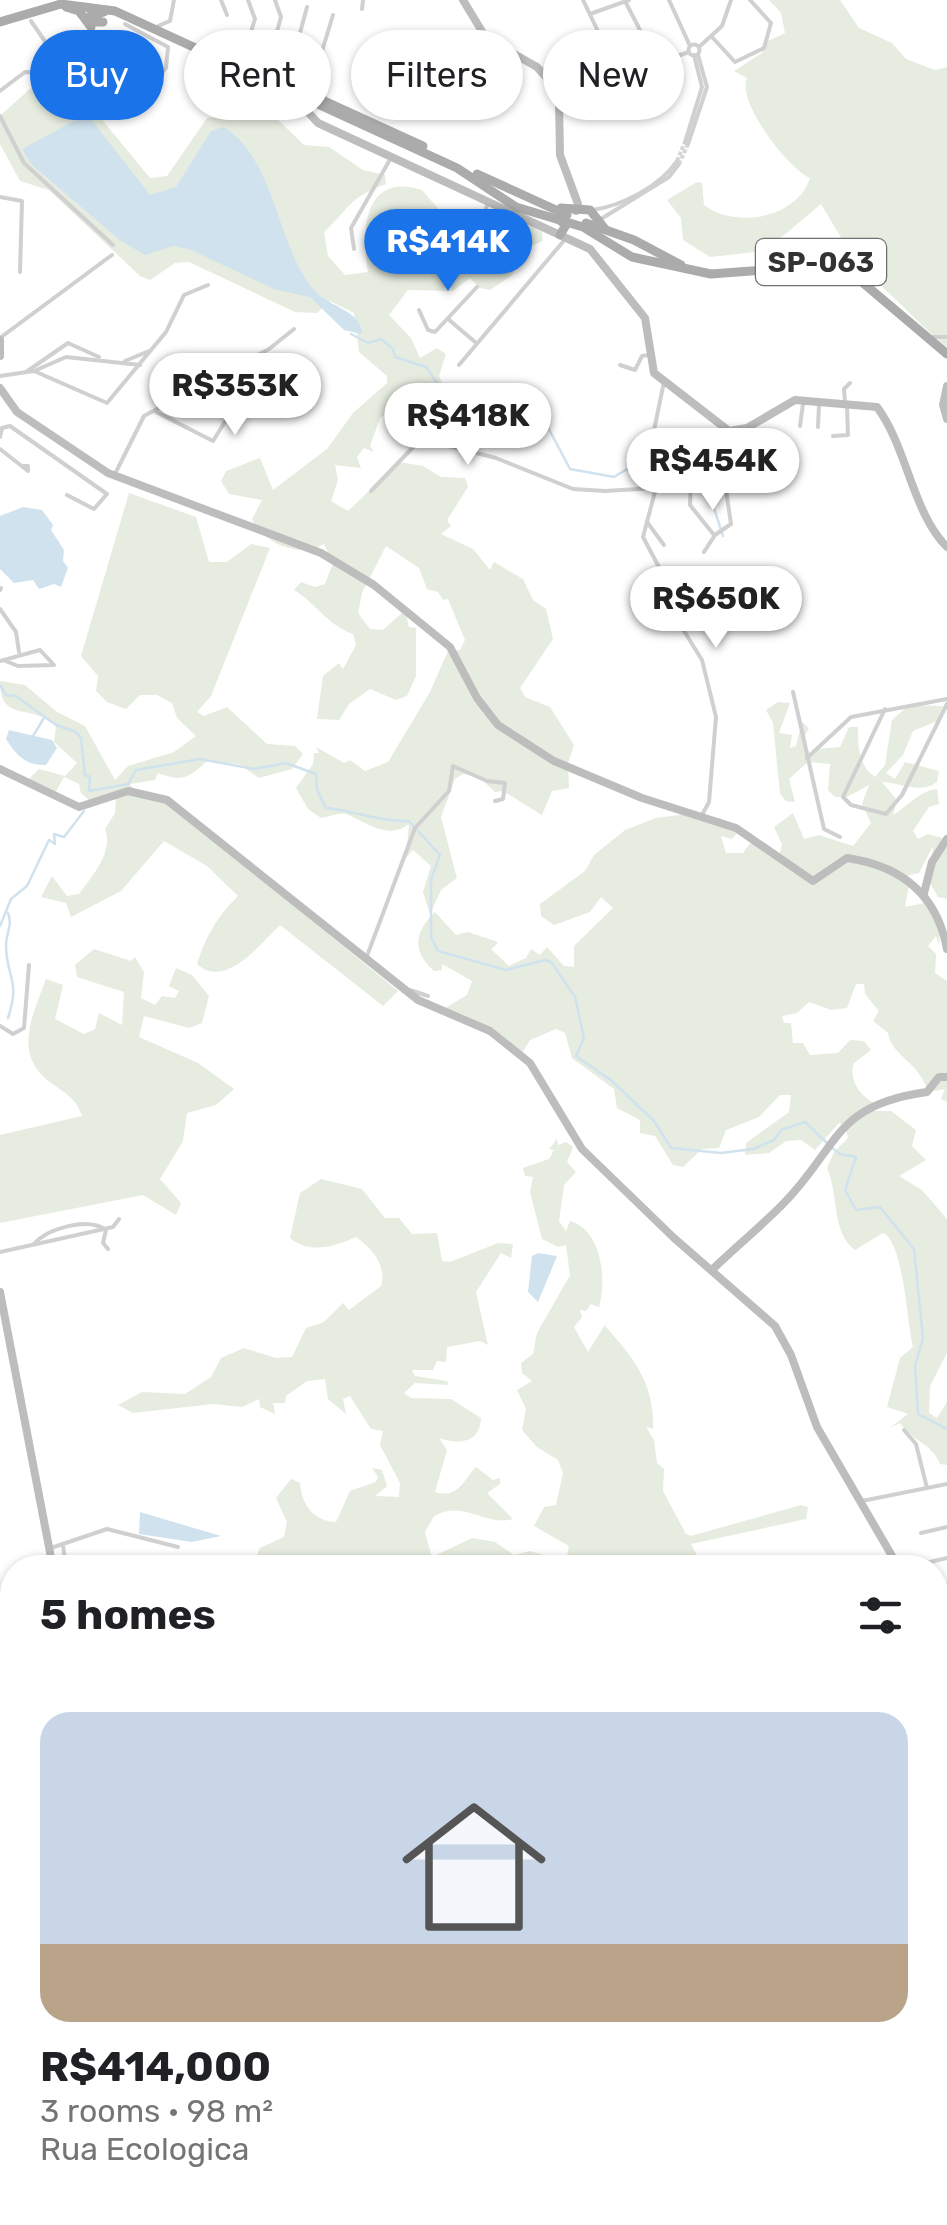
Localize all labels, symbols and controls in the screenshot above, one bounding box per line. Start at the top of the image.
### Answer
chip: Buy [30,30,164,120]
chip: Rent [184,30,331,120]
chip: Filters [351,30,523,120]
chip: New [543,30,684,120]
pin: R$414K [367,209,529,294]
text: R$414K [386,222,510,260]
road number: SP-063 [756,239,886,285]
pin: R$353K [154,353,316,438]
text: R$353K [171,366,299,404]
pin: R$418K [387,383,549,468]
text: R$418K [406,396,530,434]
pin: R$454K [632,428,794,513]
text: R$454K [648,441,778,479]
pin: R$650K [635,566,797,651]
text: R$650K [652,579,780,617]
icon: filters [853,1588,908,1643]
text: 5 homes [40,1590,216,1640]
icon: home [384,1777,564,1957]
text: R$414,000 [40,2042,271,2092]
text: 3 rooms · 98 m² [40,2092,273,2130]
text: Rua Ecologica [40,2130,249,2168]

